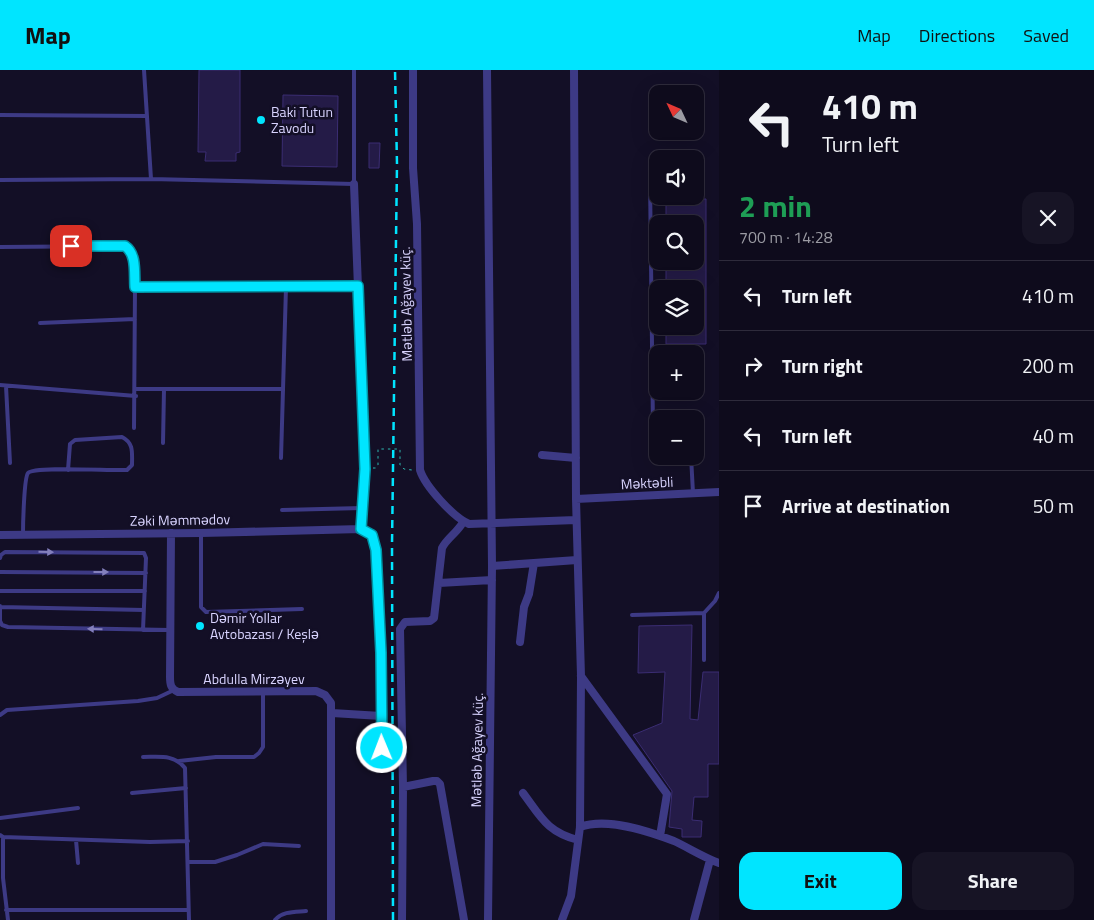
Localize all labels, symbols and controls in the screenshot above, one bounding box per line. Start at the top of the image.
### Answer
text: Map [25,17,71,53]
text: Map [857,22,891,49]
text: Directions [919,22,995,49]
text: Saved [1023,22,1069,49]
text: 410 m [822,79,918,133]
north arrow [649,85,704,140]
map controls [649,85,704,465]
icon: left [739,90,804,155]
place label: Baki Tutun Zavodu [271,101,333,138]
marker: Baki Tutun Zavodu [255,114,267,126]
text: Turn left [822,127,899,161]
button: sound [649,150,704,205]
text: 2 min [739,183,812,229]
button: close [1022,192,1074,244]
button: search [649,215,704,270]
pin [50,225,92,267]
text: 700 m · 14:28 [739,225,833,249]
icon: arrive [57,232,85,260]
street label: Mətləb Ağayev küç. [394,246,417,362]
button: layers [649,280,704,335]
text: Turn left [782,281,852,310]
text: 410 m [1022,281,1074,310]
icon: left [739,282,767,310]
button: + [649,345,704,400]
text: Turn right [782,351,863,380]
text: 200 m [1022,351,1074,380]
icon: right [739,352,767,380]
button: − [649,410,704,465]
text: Turn left [782,421,852,450]
text: 40 m [1033,421,1074,450]
icon: left [739,422,767,450]
street label: Məktəbli [620,471,674,494]
text: Arrive at destination [782,491,950,520]
text: 50 m [1033,491,1074,520]
icon: arrive [739,492,767,520]
street label: Zəki Məmmədov [130,508,231,531]
one-way arrow [38,549,54,557]
one-way arrow [93,568,109,576]
place label: Dəmir Yollar Avtobazası / Keşlə [210,607,319,644]
marker: Dəmir Yollar Avtobazası / Keşlə [194,620,206,632]
one-way arrow [86,625,102,633]
street label: Abdulla Mirzəyev [203,668,305,689]
street label: Mətləb Ağayev küç. [465,692,488,808]
position arrow [355,721,407,773]
button: Exit [739,852,902,910]
button: Share [912,852,1074,910]

